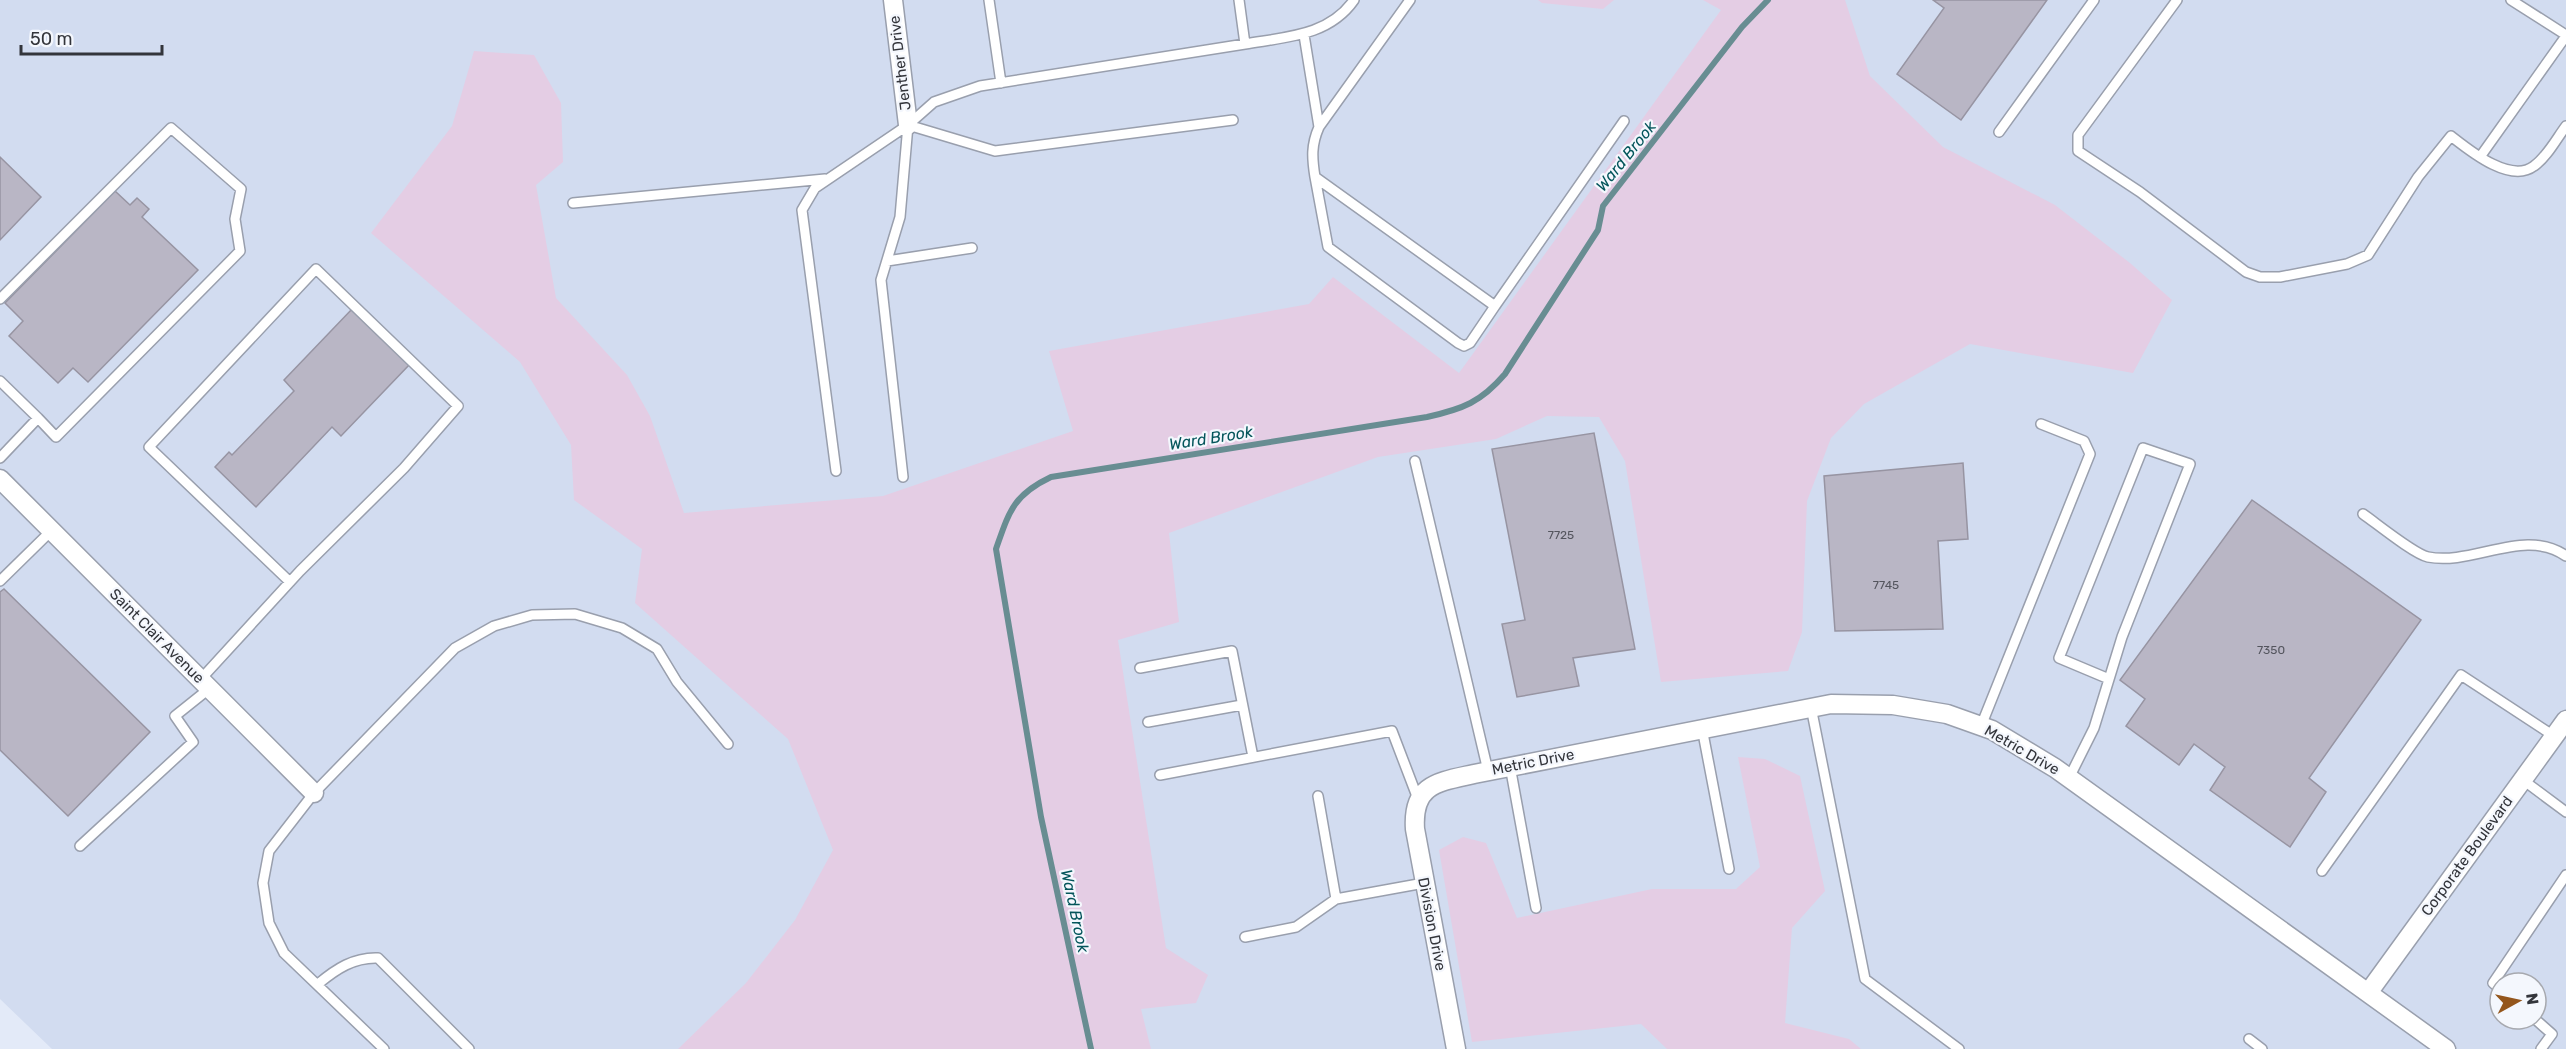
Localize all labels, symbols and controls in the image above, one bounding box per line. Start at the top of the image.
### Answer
street label: Jenther Drive [885,15,915,111]
scale bar [21,18,162,56]
text: 50 m [30,28,73,50]
water label: Ward Brook [1592,116,1661,195]
water label: Ward Brook [1168,422,1255,454]
house number: 7725 [1548,528,1574,542]
house number: 7745 [1873,578,1899,592]
street label: Saint Clair Avenue [106,585,208,687]
house number: 7350 [2257,643,2285,657]
street label: Metric Drive [1981,721,2063,779]
street label: Metric Drive [1490,745,1576,779]
street label: Corporate Boulevard [2417,793,2517,919]
water label: Ward Brook [1057,868,1093,955]
street label: Division Drive [1414,876,1450,972]
north arrow [2488,971,2548,1031]
text: N [2522,992,2543,1006]

